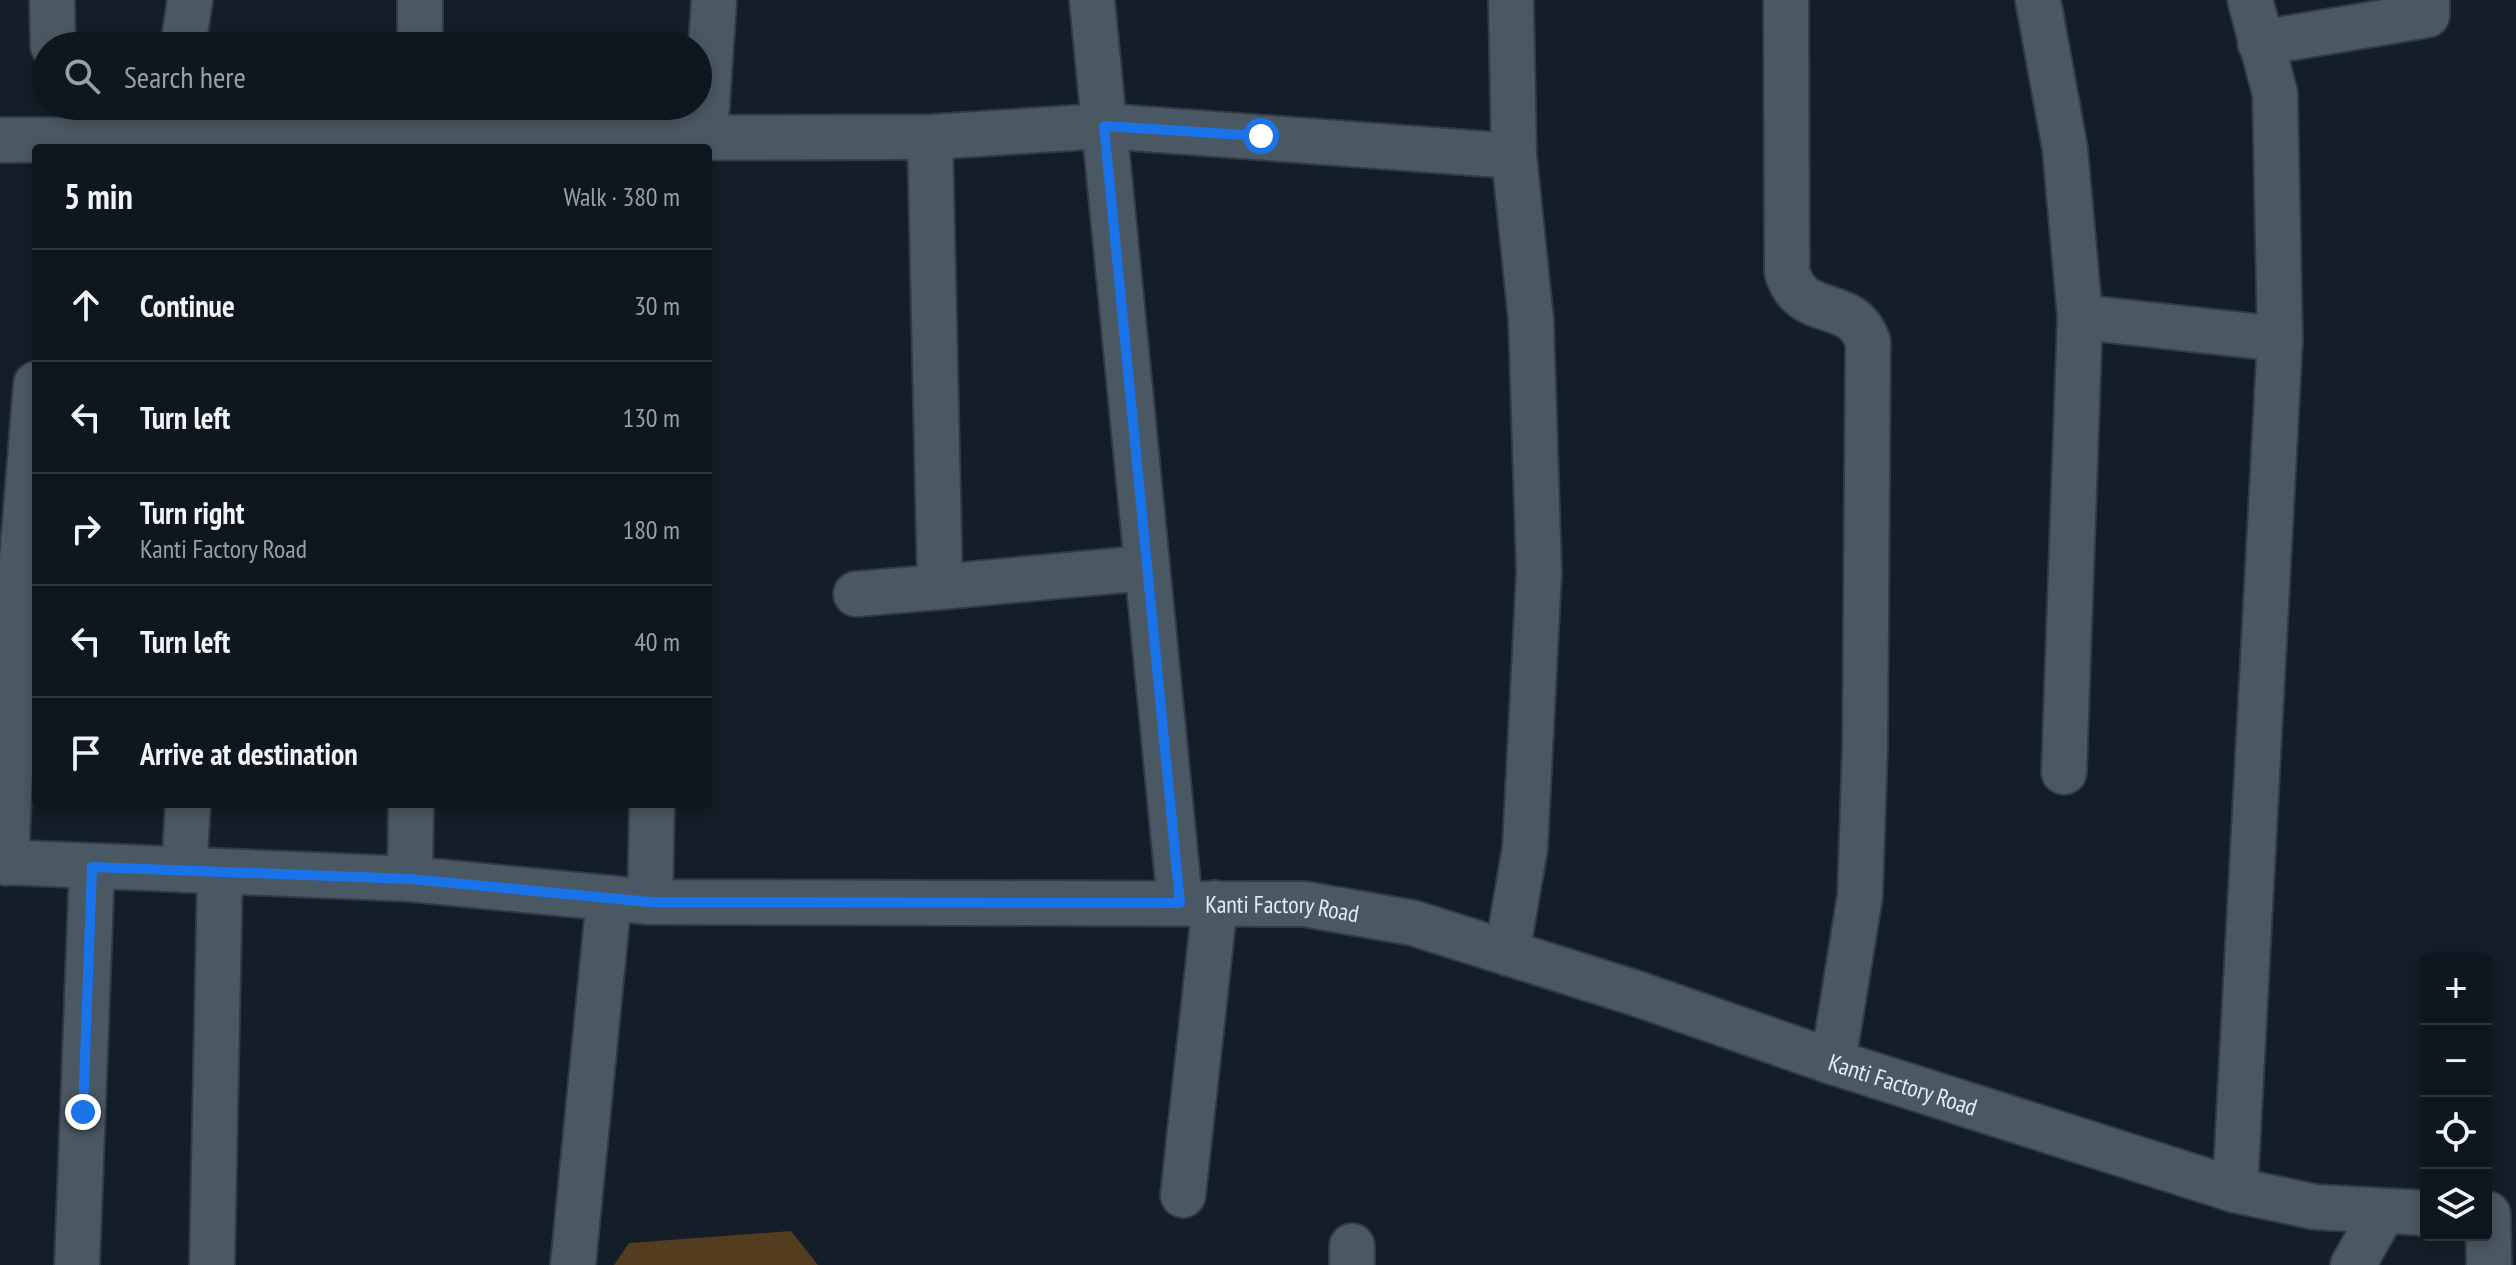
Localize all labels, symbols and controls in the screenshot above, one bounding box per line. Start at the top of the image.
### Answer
search box [32,32,712,120]
icon: search [60,54,104,98]
text: Search here [124,57,246,96]
route start [1243,118,1279,154]
text: 5 min [64,174,133,218]
text: Walk · 380 m [563,180,680,213]
icon: ahead [64,283,108,327]
text: Continue [140,286,235,325]
text: 30 m [634,289,680,322]
icon: left [64,395,108,439]
text: Turn left [140,398,230,437]
text: 130 m [622,401,680,434]
text: Turn right [140,493,244,532]
icon: right [64,507,108,551]
text: 180 m [622,513,680,546]
text: Kanti Factory Road [140,532,307,565]
icon: left [64,619,108,663]
text: Turn left [140,622,230,661]
text: 40 m [634,625,680,658]
icon: arrive [64,731,108,775]
text: Arrive at destination [140,734,358,773]
street label: Kanti Factory Road [1205,888,1362,929]
map controls [2420,953,2492,1241]
button: + [2420,953,2492,1025]
button: − [2420,1025,2492,1097]
street label: Kanti Factory Road [1825,1046,1981,1122]
route end [65,1094,101,1130]
button: locate [2420,1097,2492,1169]
button: layers [2420,1169,2492,1241]

